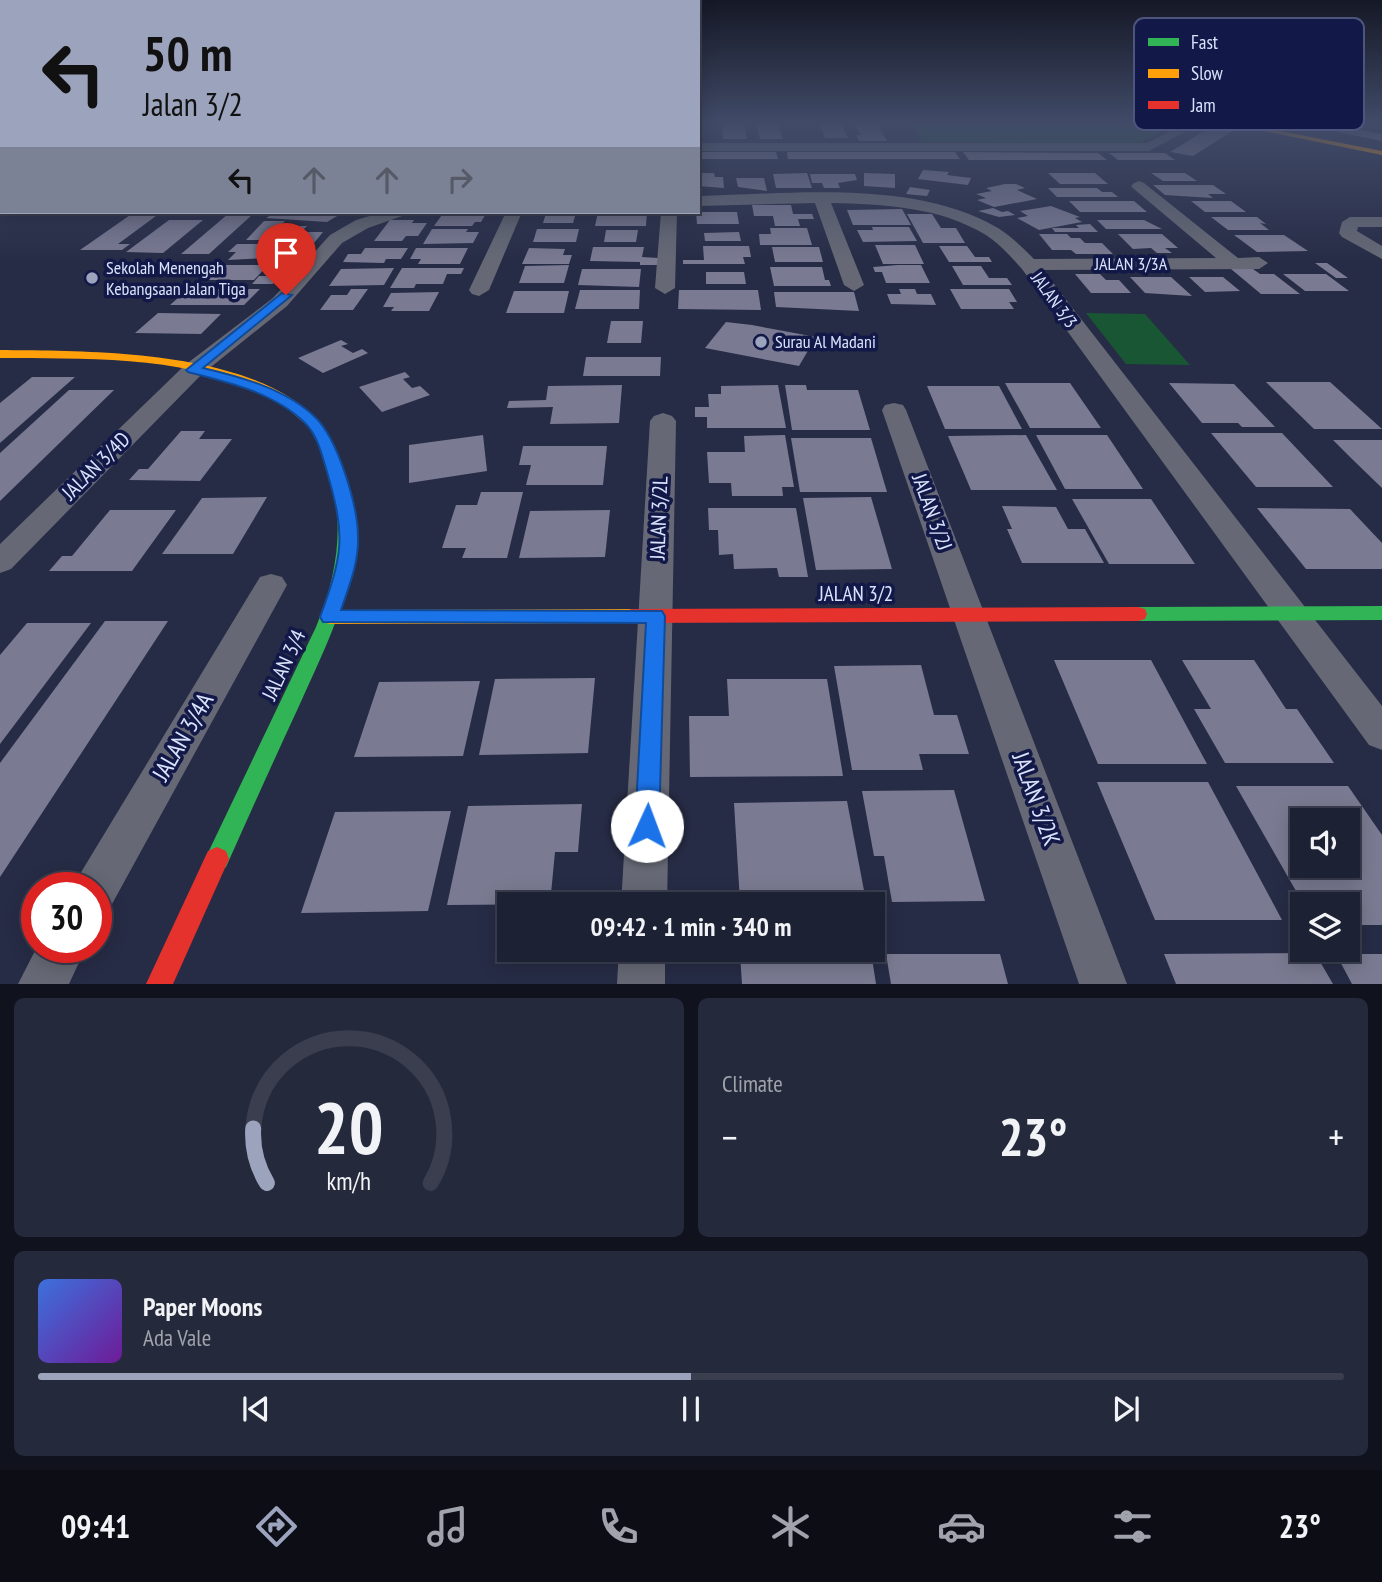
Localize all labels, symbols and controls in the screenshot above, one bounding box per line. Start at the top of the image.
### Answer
legend [1134,18,1364,130]
text: 50 m [143,21,232,85]
icon: left [28,28,119,119]
text: Fast [1191,30,1219,54]
text: Slow [1191,61,1224,85]
text: Jalan 3/2 [143,83,243,125]
text: Jam [1190,93,1216,117]
icon: left [222,161,260,199]
icon: ahead [295,161,333,199]
icon: ahead [368,161,406,199]
icon: right [441,161,479,199]
pin [256,223,316,295]
icon: arrive [267,234,305,272]
street label: JALAN 3/3A [1094,252,1168,275]
place label: Sekolah Menengah Kebangsaan Jalan Tiga [106,256,246,300]
street label: JALAN 3/3 [1026,266,1083,332]
marker: Sekolah Menengah Kebangsaan Jalan Tiga [84,270,100,286]
place label: Surau Al Madani [775,330,876,353]
marker: Surau Al Madani [753,334,769,350]
street label: JALAN 3/4D [55,426,135,506]
street label: JALAN 3/2J [906,469,959,554]
street label: JALAN 3/2L [644,476,673,561]
street label: JALAN 3/2 [818,580,893,607]
street label: JALAN 3/4 [255,625,312,705]
street label: JALAN 3/4A [144,687,220,787]
street label: JALAN 3/2K [1005,747,1068,850]
position arrow [610,789,684,863]
map controls [1290,808,1360,962]
button: sound [1290,808,1360,878]
speed limit sign: 30 [21,872,112,963]
button: layers [1290,892,1360,962]
text: 09:42 · 1 min · 340 m [591,910,791,943]
text: Climate [722,1069,783,1098]
text: 20 [314,1080,384,1174]
text: 23° [999,1103,1067,1170]
text: − [722,1112,738,1161]
text: + [1328,1112,1344,1161]
text: km/h [327,1165,371,1197]
text: Paper Moons [143,1290,262,1323]
text: Ada Vale [143,1323,211,1352]
icon: previous [237,1390,275,1428]
icon: pause [672,1390,710,1428]
icon: next [1107,1390,1145,1428]
icon: directions [252,1502,301,1551]
icon: music [423,1502,472,1551]
icon: phone [594,1502,643,1551]
icon: climate [766,1502,815,1551]
icon: car [937,1502,986,1551]
icon: filters [1108,1502,1157,1551]
text: 09:41 [61,1505,130,1547]
text: 23° [1279,1505,1321,1547]

